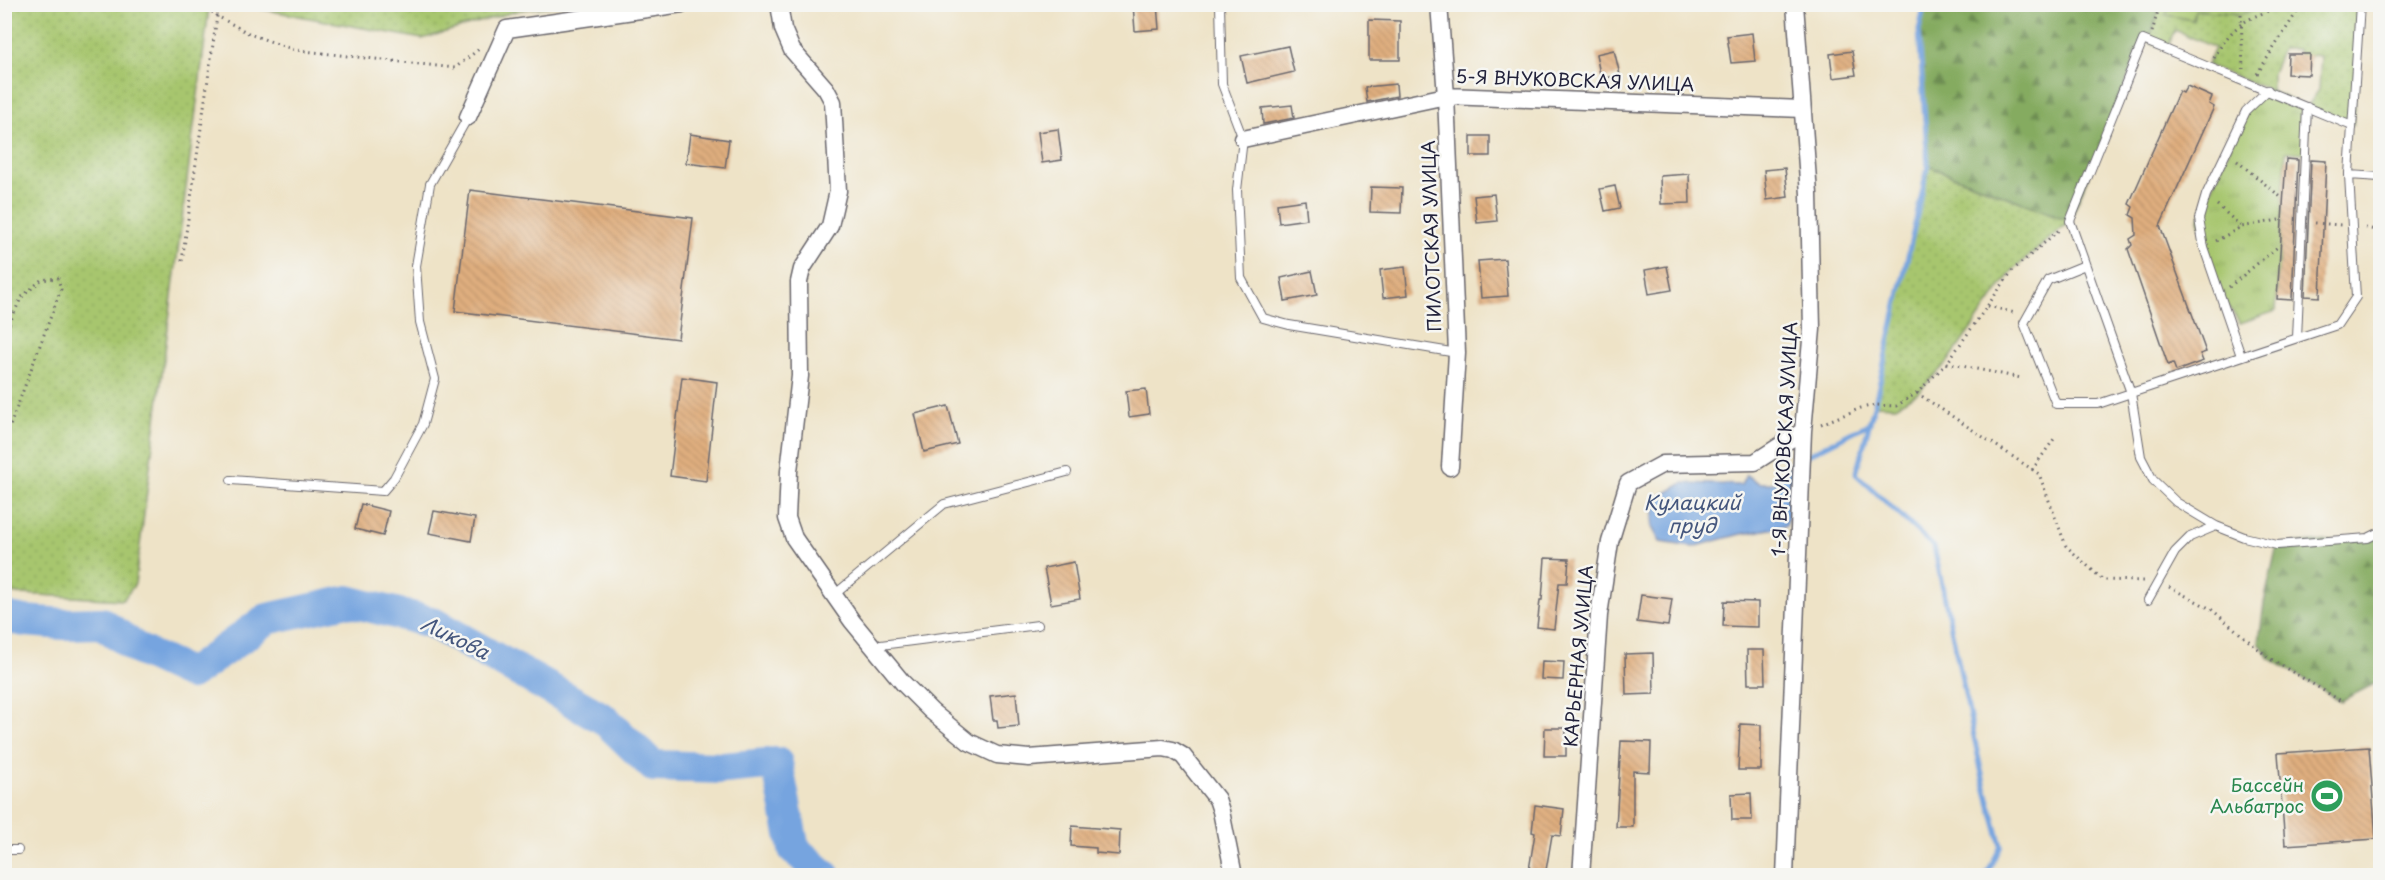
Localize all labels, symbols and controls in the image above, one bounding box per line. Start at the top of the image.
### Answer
street label: 5-Я ВНУКОВСКАЯ УЛИЦА [1455,62,1695,97]
street label: ПИЛОТСКАЯ УЛИЦА [1414,140,1447,332]
street label: 1-Я ВНУКОВСКАЯ УЛИЦА [1764,321,1803,557]
water label: Кулацкий пруд [1644,487,1744,540]
street label: КАРЬЕРНАЯ УЛИЦА [1556,564,1599,748]
water label: Ликова [416,608,495,667]
place label: Бассейн Альбатрос [2210,771,2304,819]
sports icon: Бассейн Альбатрос [2309,778,2345,814]

